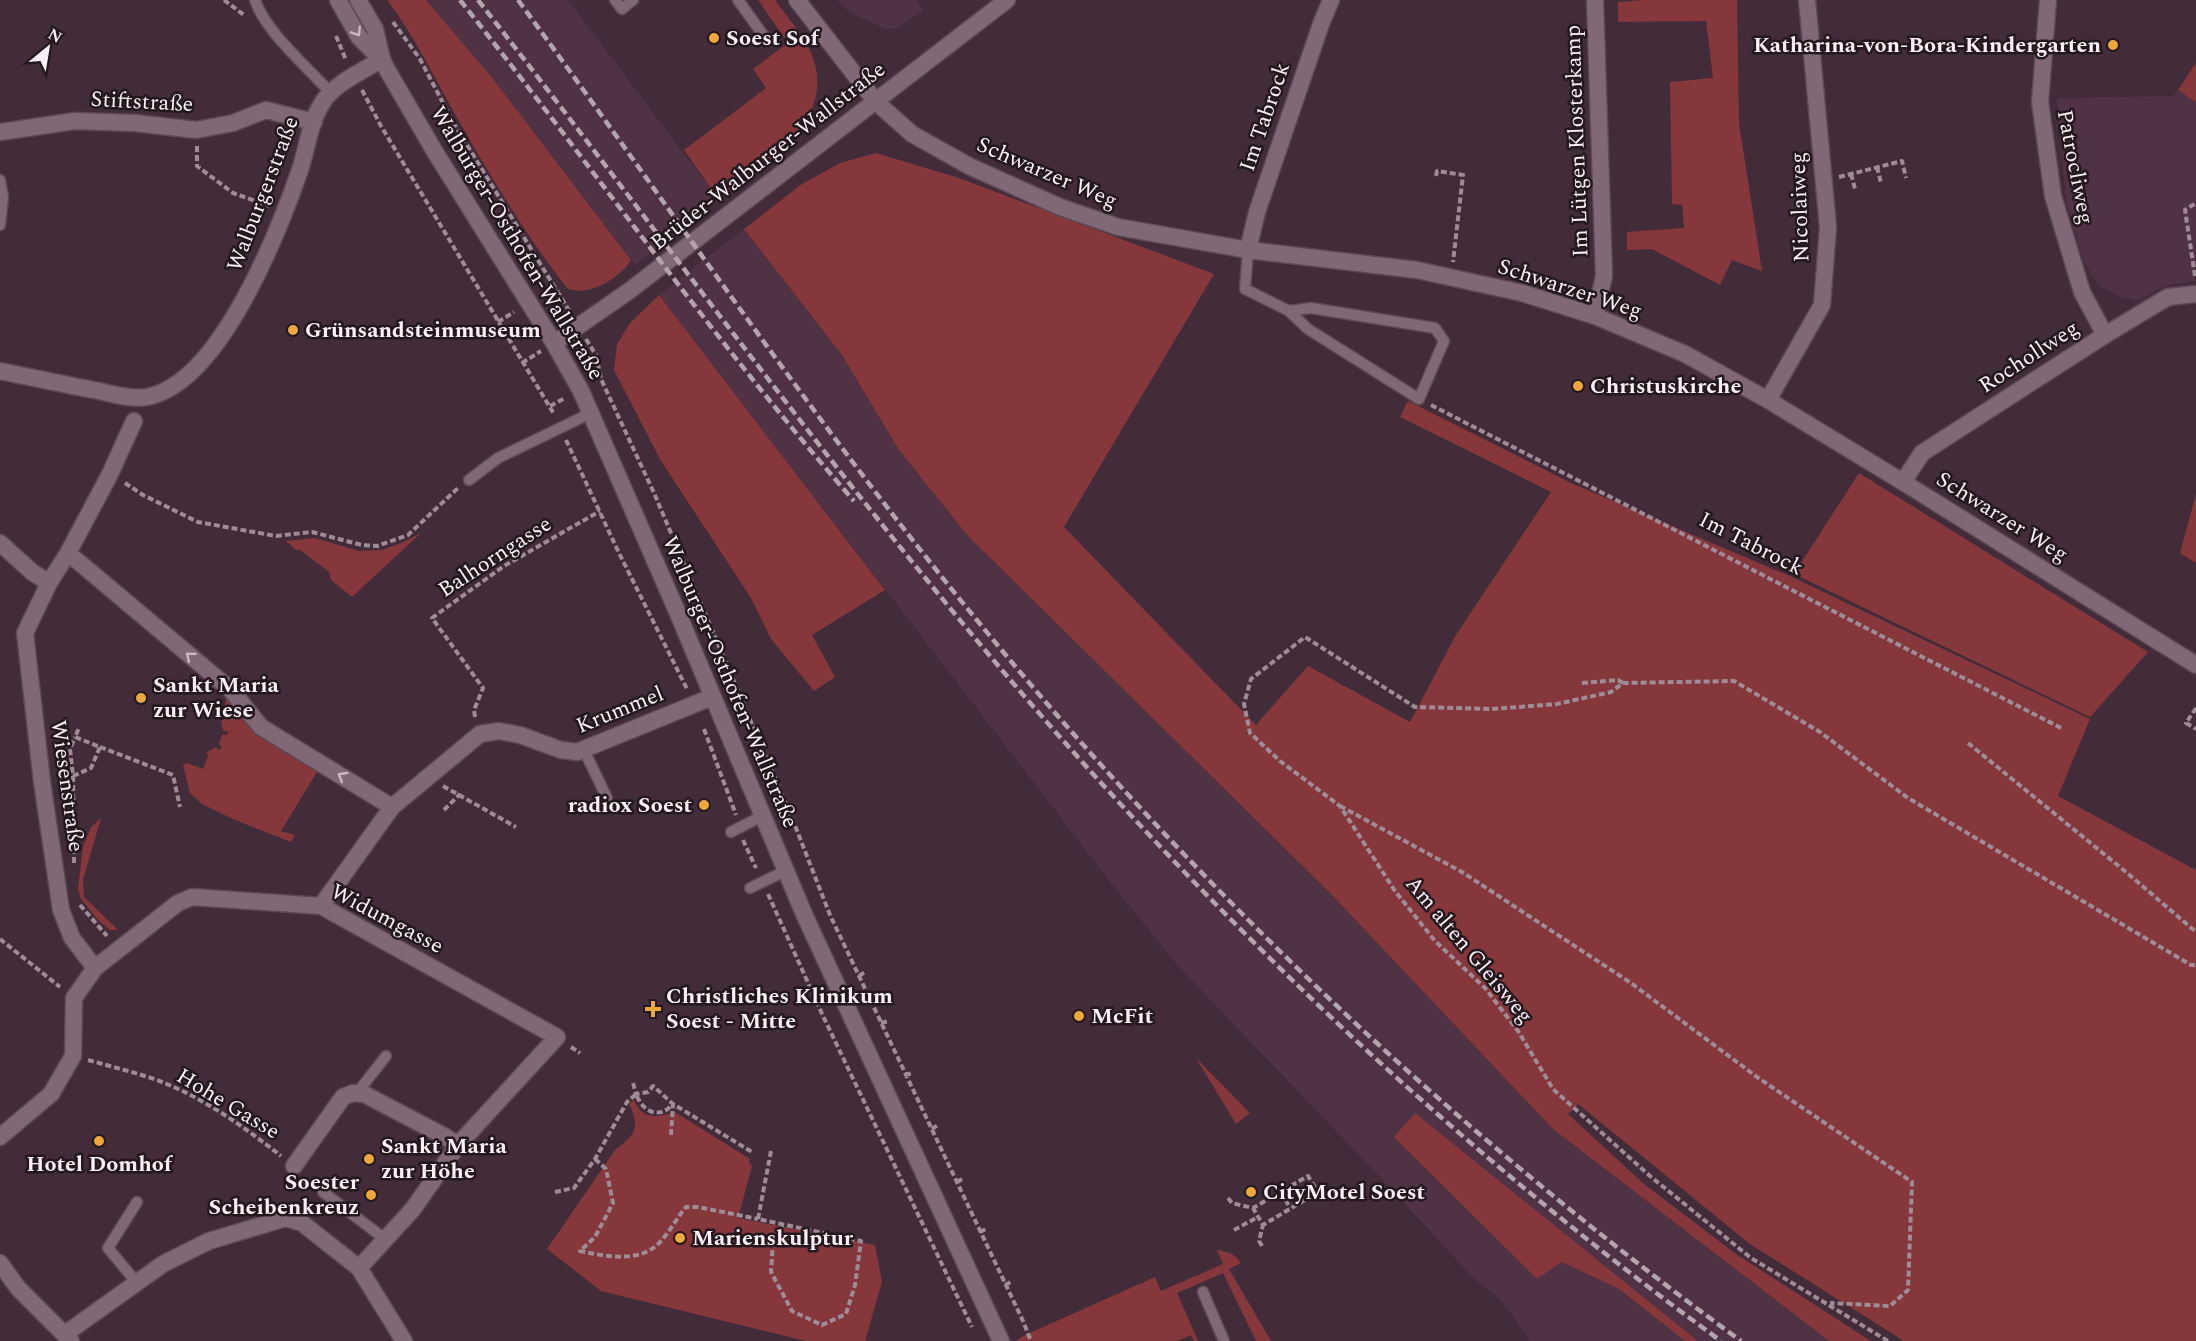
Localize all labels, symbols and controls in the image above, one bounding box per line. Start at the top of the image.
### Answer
north arrow [18,18,78,78]
text: N [43,22,67,50]
place label: Soest Sof [726,22,820,55]
street label: Im Lütgen Klosterkamp [1556,24,1598,258]
one-way arrow [350,25,361,36]
place label: Katharina-von-Bora-Kindergarten [1753,29,2101,62]
marker: Soest Sof [707,31,721,45]
marker: Katharina-von-Bora-Kindergarten [2106,38,2120,52]
street label: Brüder-Walburger-Wallstraße [643,53,893,259]
street label: Im Tabrock [1231,58,1299,176]
street label: Stiftstraße [90,83,194,121]
street label: Walburger-Osthofen-Wallstraße [422,100,612,386]
street label: Patrocliweg [2048,107,2102,227]
street label: Walburgerstraße [218,112,308,276]
street label: Schwarzer Weg [971,128,1123,218]
street label: Nicolaiweg [1782,151,1818,263]
street label: Schwarzer Weg [1493,250,1647,328]
street label: Rochollweg [1972,312,2086,402]
place label: Grünsandsteinmuseum [305,314,541,347]
marker: Grünsandsteinmuseum [286,323,300,337]
place label: Christuskirche [1590,370,1741,403]
marker: Christuskirche [1571,379,1585,393]
street label: Schwarzer Weg [1929,463,2075,571]
street label: Im Tabrock [1693,504,1809,584]
street label: Balhorngasse [432,508,558,606]
street label: Walburger-Osthofen-Wallstraße [653,531,807,833]
one-way arrow [186,652,197,663]
place label: Sankt Maria zur Wiese [153,669,280,727]
street label: Krummel [571,677,669,743]
marker: Sankt Maria zur Wiese [134,691,148,705]
street label: Wiesenstraße [41,718,93,854]
one-way arrow [338,772,348,784]
place label: radiox Soest [568,789,692,822]
marker: radiox Soest [697,798,711,812]
street label: Am alten Gleisweg [1397,869,1541,1031]
street label: Widumgasse [325,875,449,963]
place label: Christliches Klinikum Soest - Mitte [666,980,893,1038]
marker: Christliches Klinikum Soest - Mitte [644,1000,662,1018]
place label: McFit [1091,1000,1153,1033]
marker: McFit [1072,1009,1086,1023]
street label: Hohe Gasse [170,1060,286,1148]
place label: Sankt Maria zur Höhe [381,1130,508,1188]
marker: Hotel Domhof [92,1134,106,1148]
place label: Hotel Domhof [26,1148,174,1181]
marker: Sankt Maria zur Höhe [362,1152,376,1166]
place label: Soester Scheibenkreuz [209,1166,360,1224]
place label: CityMotel Soest [1263,1176,1425,1209]
marker: CityMotel Soest [1244,1185,1258,1199]
marker: Soester Scheibenkreuz [364,1188,378,1202]
place label: Marienskulptur [692,1222,854,1255]
marker: Marienskulptur [673,1231,687,1245]

